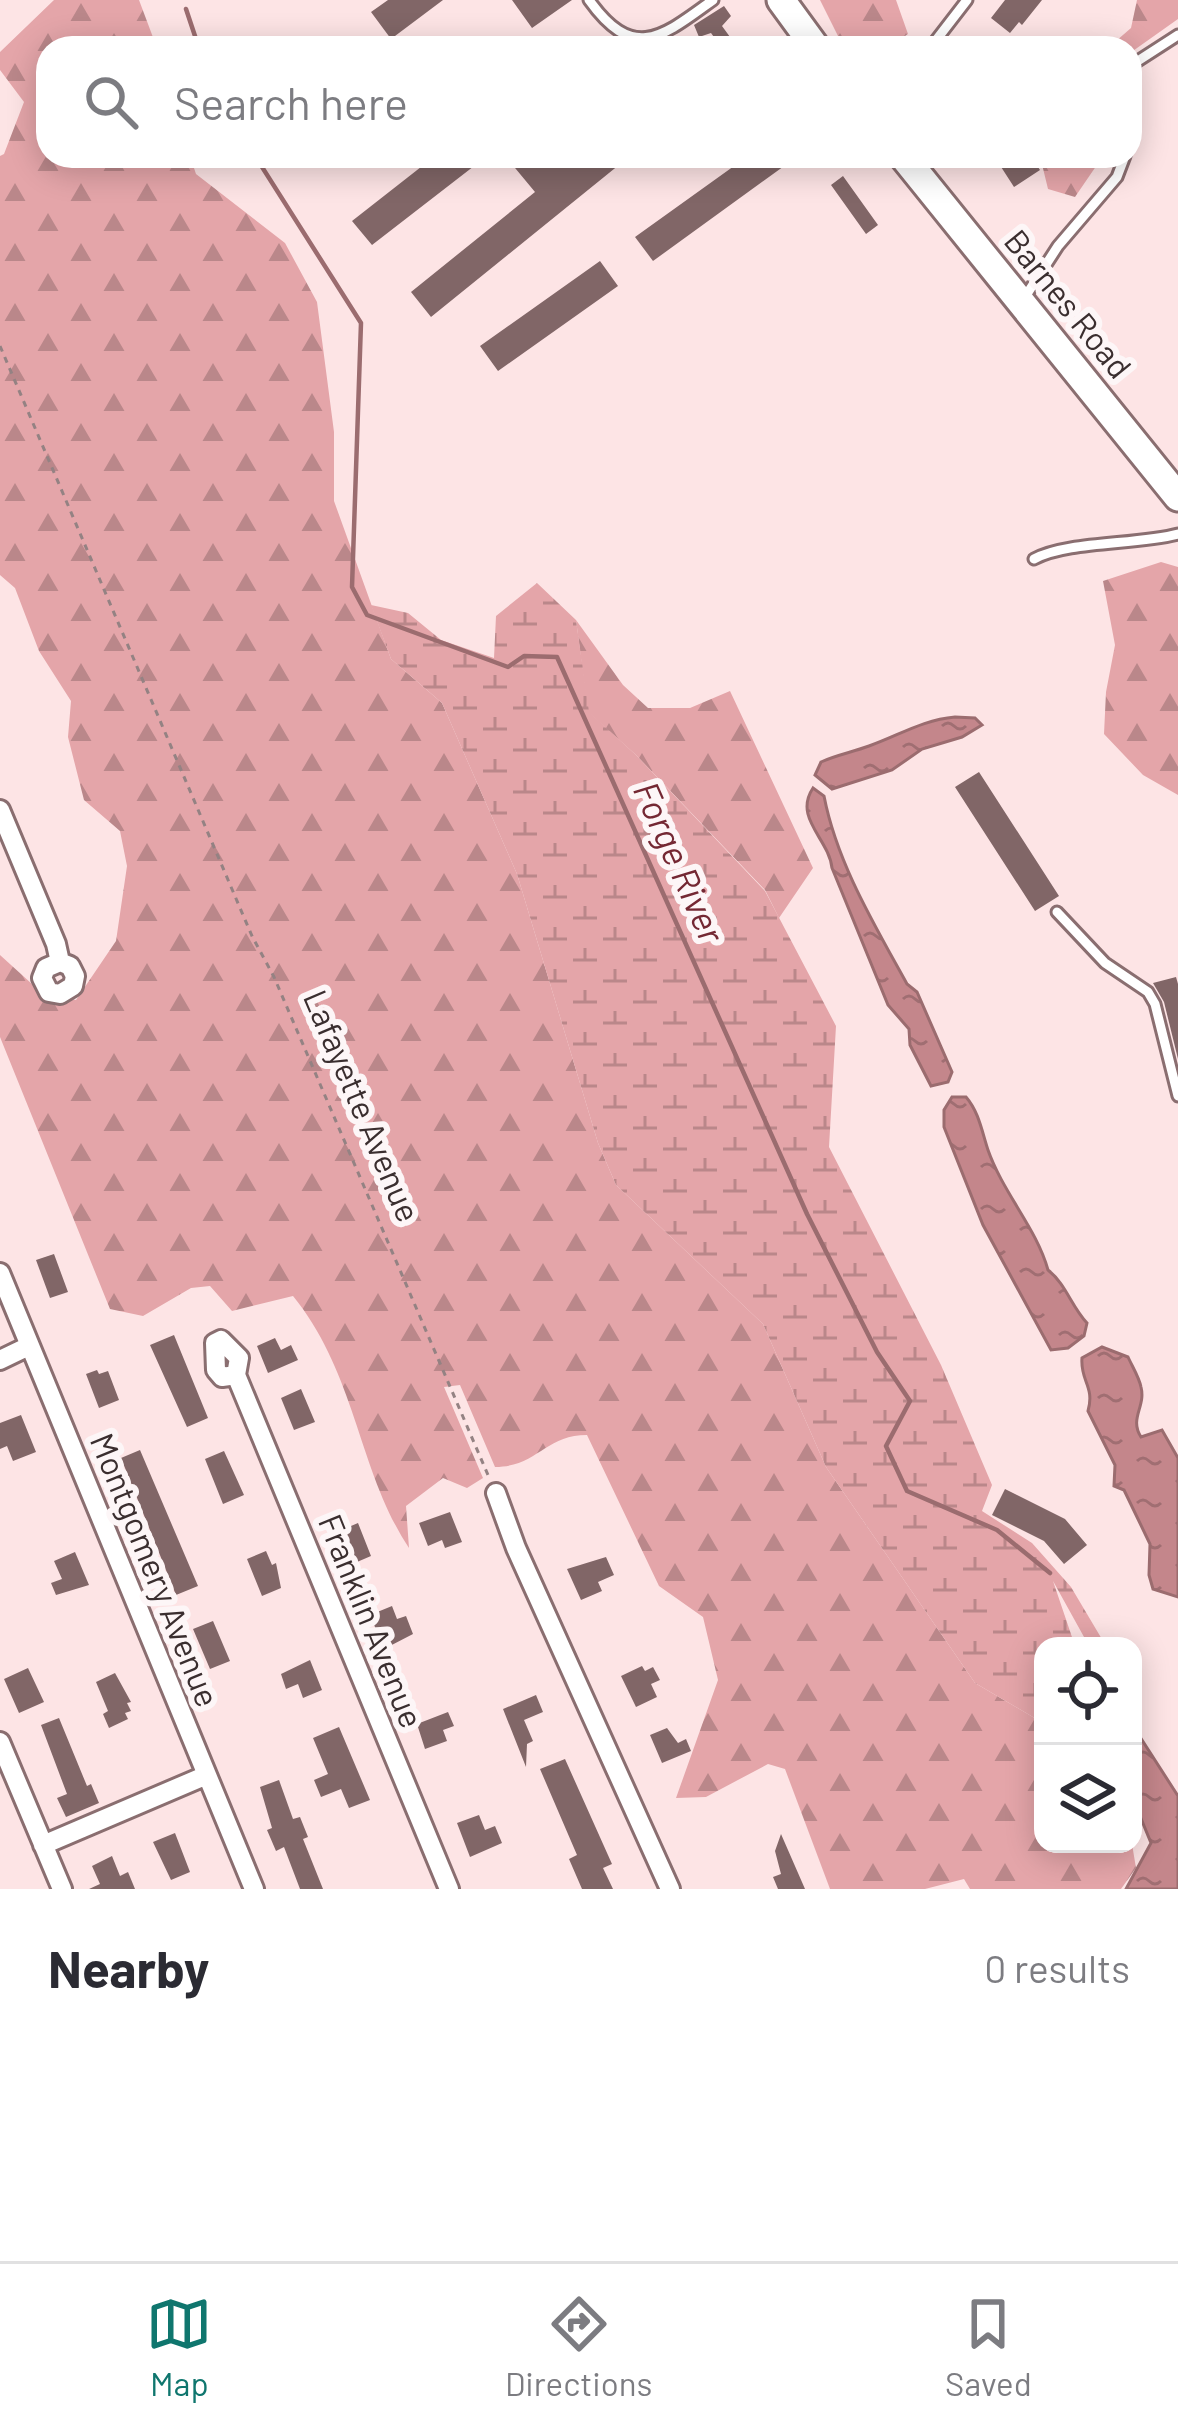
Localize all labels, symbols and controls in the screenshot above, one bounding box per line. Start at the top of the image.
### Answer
search box [36,36,1142,168]
icon: search [78,69,144,135]
text: Search here [174,75,408,129]
street label: Barnes Road [997,221,1141,386]
water label: Forge River [626,774,735,950]
street label: Lafayette Avenue [296,984,430,1228]
street label: Montgomery Avenue [83,1427,229,1712]
street label: Franklin Avenue [311,1508,433,1733]
map controls [1034,1637,1142,1853]
button: locate [1034,1637,1142,1745]
button: layers [1034,1745,1142,1853]
text: Nearby [48,1937,209,1998]
text: 0 results [984,1944,1130,1991]
tab: Map [146,2291,212,2403]
tab: Directions [505,2291,652,2403]
tab: Saved [945,2291,1032,2403]

